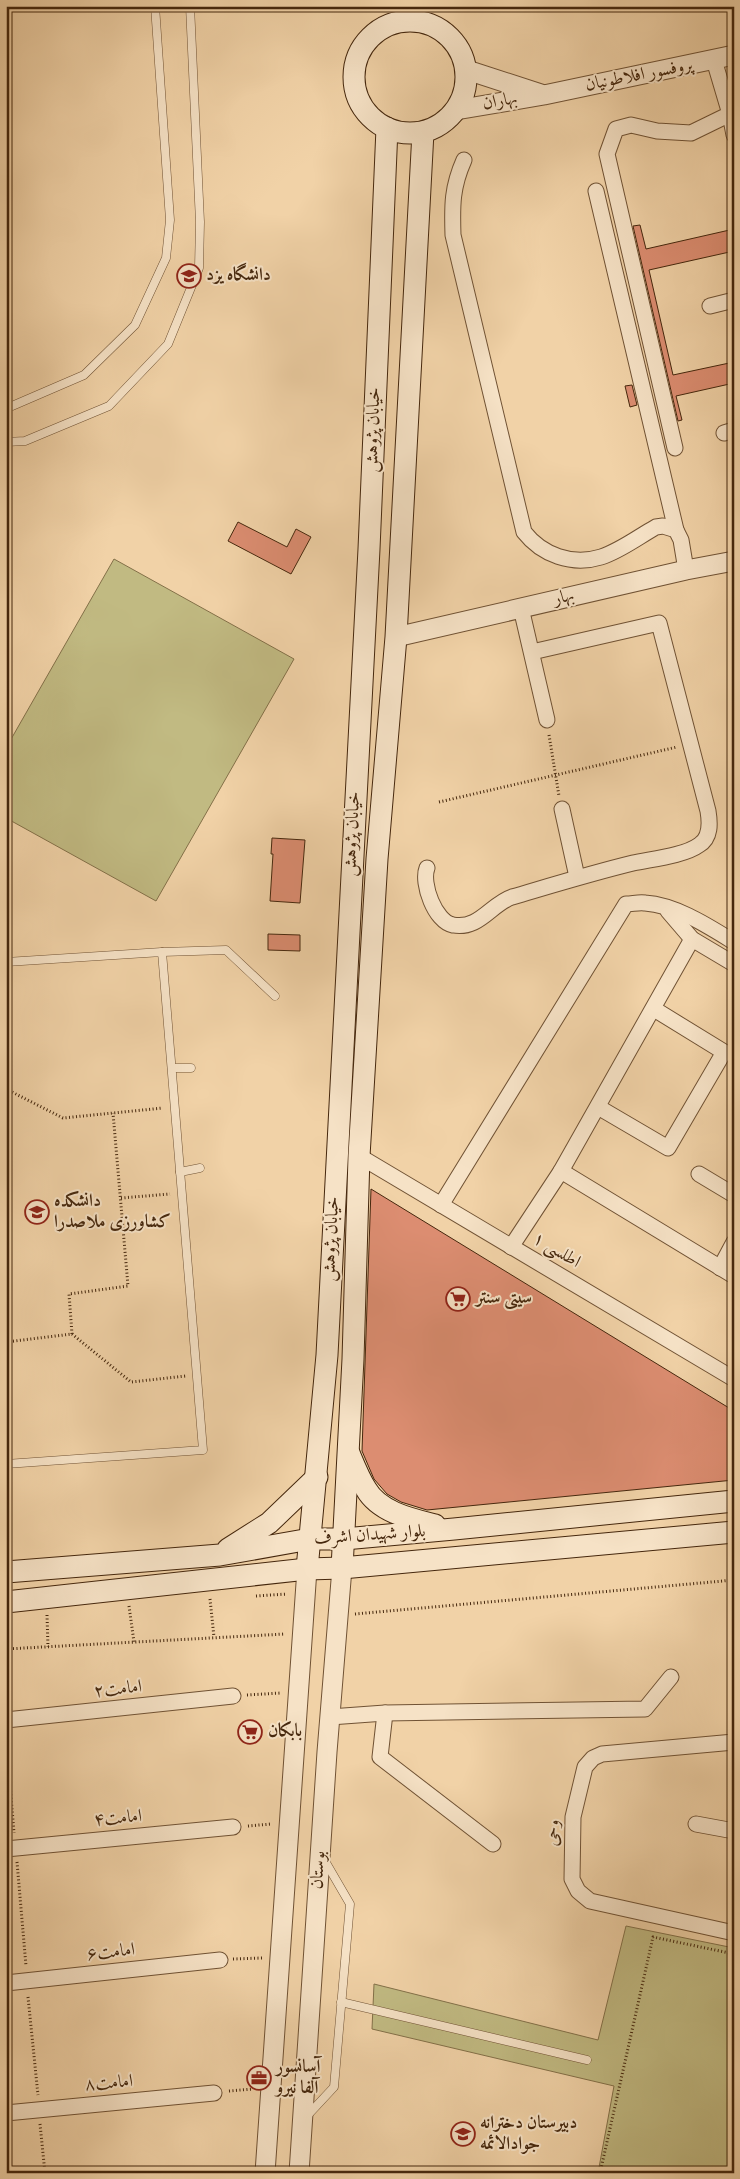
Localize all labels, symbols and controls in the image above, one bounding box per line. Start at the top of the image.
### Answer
street label: پروفسور افلاطونیان [583,52,697,99]
street label: بهاران [480,86,520,118]
place label: دانشگاه یزد [206,262,271,289]
school or university icon: دانشگاه یزد [176,263,202,289]
street label: خیابان پژوهش [360,387,388,473]
street label: بهار [549,583,577,613]
street label: خیابان پژوهش [338,791,368,877]
place label: دانشکده کشاورزی ملاصدرا [54,1189,171,1236]
street label: خیابان پژوهش [317,1196,347,1282]
school or university icon: دانشکده کشاورزی ملاصدرا [24,1199,50,1225]
street label: اطلسی ۱ [527,1226,585,1276]
supermarket icon: سیتی سنتر [445,1286,471,1312]
place label: سیتی سنتر [474,1286,532,1312]
street label: بلوار شهیدان اشرف [313,1519,427,1553]
street label: امامت۲ [93,1675,144,1705]
supermarket icon: بابکان [237,1719,263,1745]
place label: بابکان [268,1719,302,1745]
street label: امامت۴ [93,1804,143,1834]
street label: وحی [540,1819,568,1847]
street label: بوستان [305,1850,333,1890]
street label: امامت۶ [86,1938,137,1968]
place label: آسانسور آلفا نيرو [274,2055,323,2102]
office icon: آسانسور آلفا نيرو [246,2065,272,2091]
street label: امامت۸ [84,2069,134,2099]
place label: دبیرستان دخترانه جوادالائمه [480,2111,577,2158]
school or university icon: دبیرستان دخترانه جوادالائمه [450,2121,476,2147]

